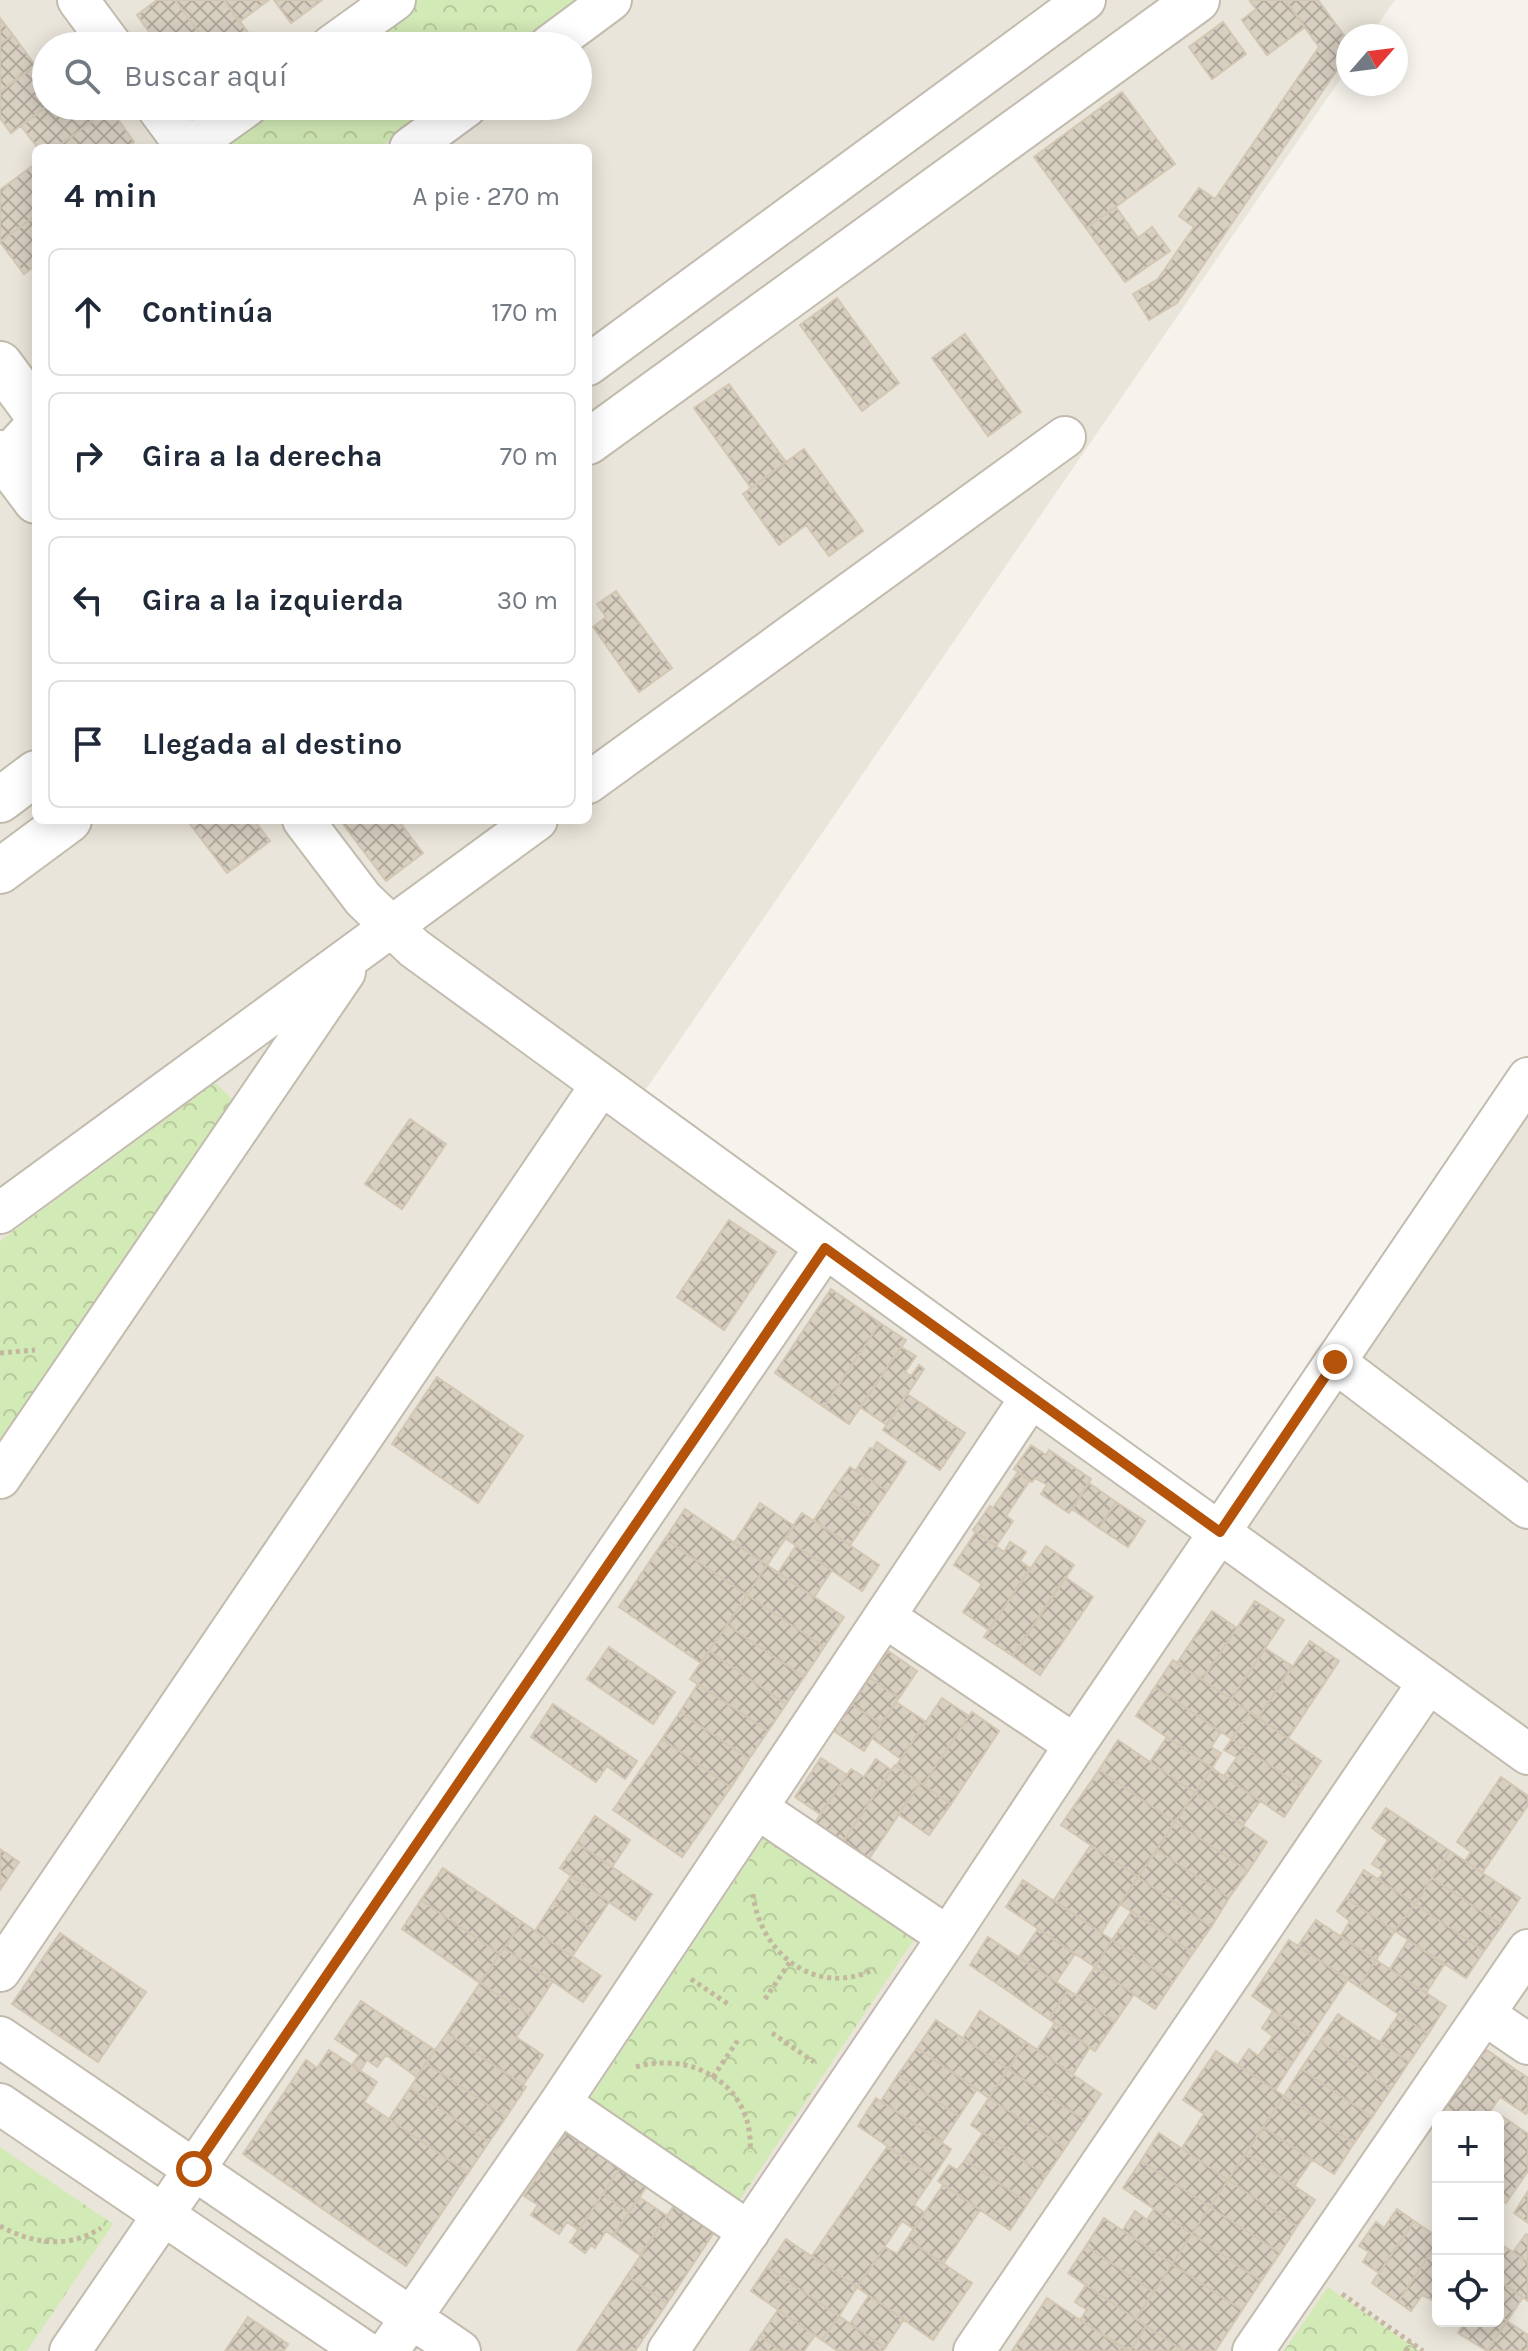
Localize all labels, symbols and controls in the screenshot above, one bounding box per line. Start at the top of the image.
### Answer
north arrow [1336,24,1408,96]
search box [32,32,592,120]
icon: search [60,54,104,98]
text: Buscar aquí [124,58,288,94]
text: 4 min [64,176,157,216]
text: A pie · 270 m [412,181,560,212]
icon: ahead [66,290,110,334]
text: Continúa [142,294,273,330]
text: 170 m [491,297,558,328]
icon: right [66,434,110,478]
text: Gira a la derecha [142,438,383,474]
text: 70 m [500,441,558,472]
icon: left [66,578,110,622]
text: Gira a la izquierda [142,582,404,618]
text: 30 m [497,585,558,616]
icon: arrive [66,722,110,766]
text: Llegada al destino [142,726,402,762]
route end [1317,1344,1353,1380]
map controls [1432,2111,1504,2327]
button: + [1432,2111,1504,2183]
route start [176,2151,212,2187]
button: − [1432,2183,1504,2255]
button: locate [1432,2255,1504,2327]

